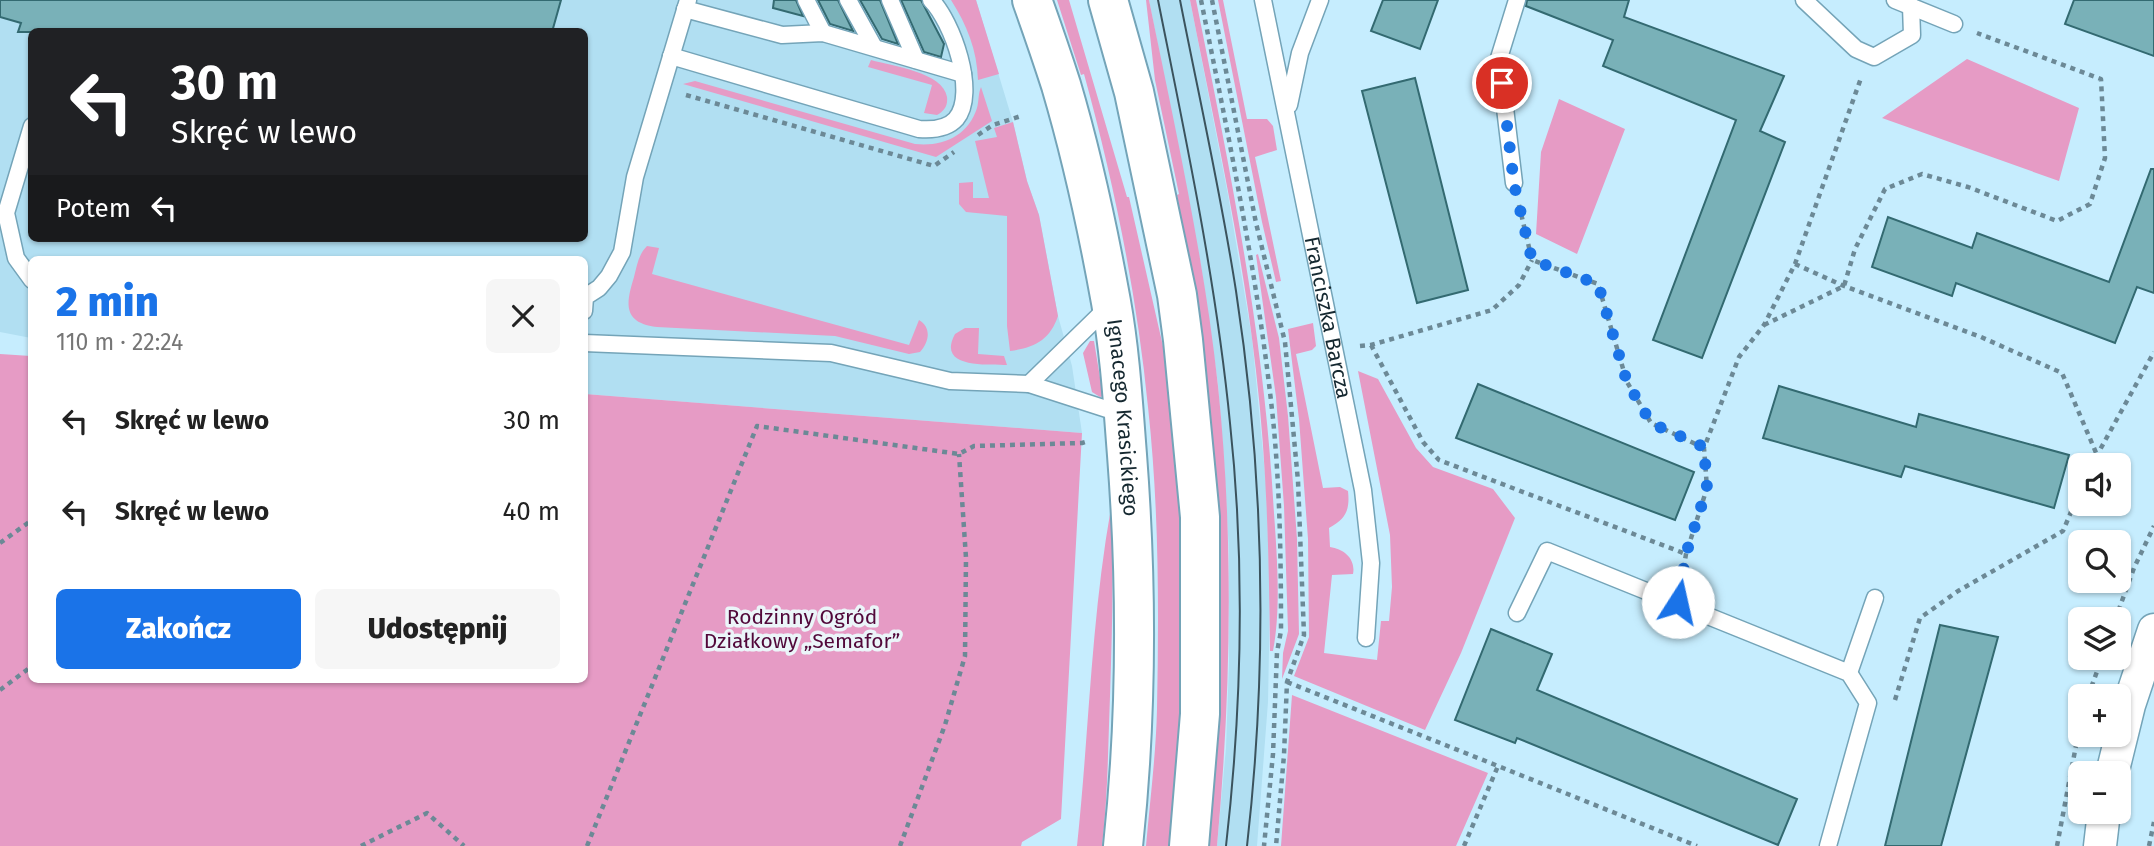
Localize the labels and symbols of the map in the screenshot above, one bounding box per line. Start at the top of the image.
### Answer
pin [1472,53,1532,113]
street label: Franciszka Barcza [1299,234,1357,401]
street label: Ignacego Krasickiego [1101,317,1144,517]
position arrow [1641,565,1715,639]
park label: Rodzinny Ogród Działkowy „Semafor” [704,604,900,654]

